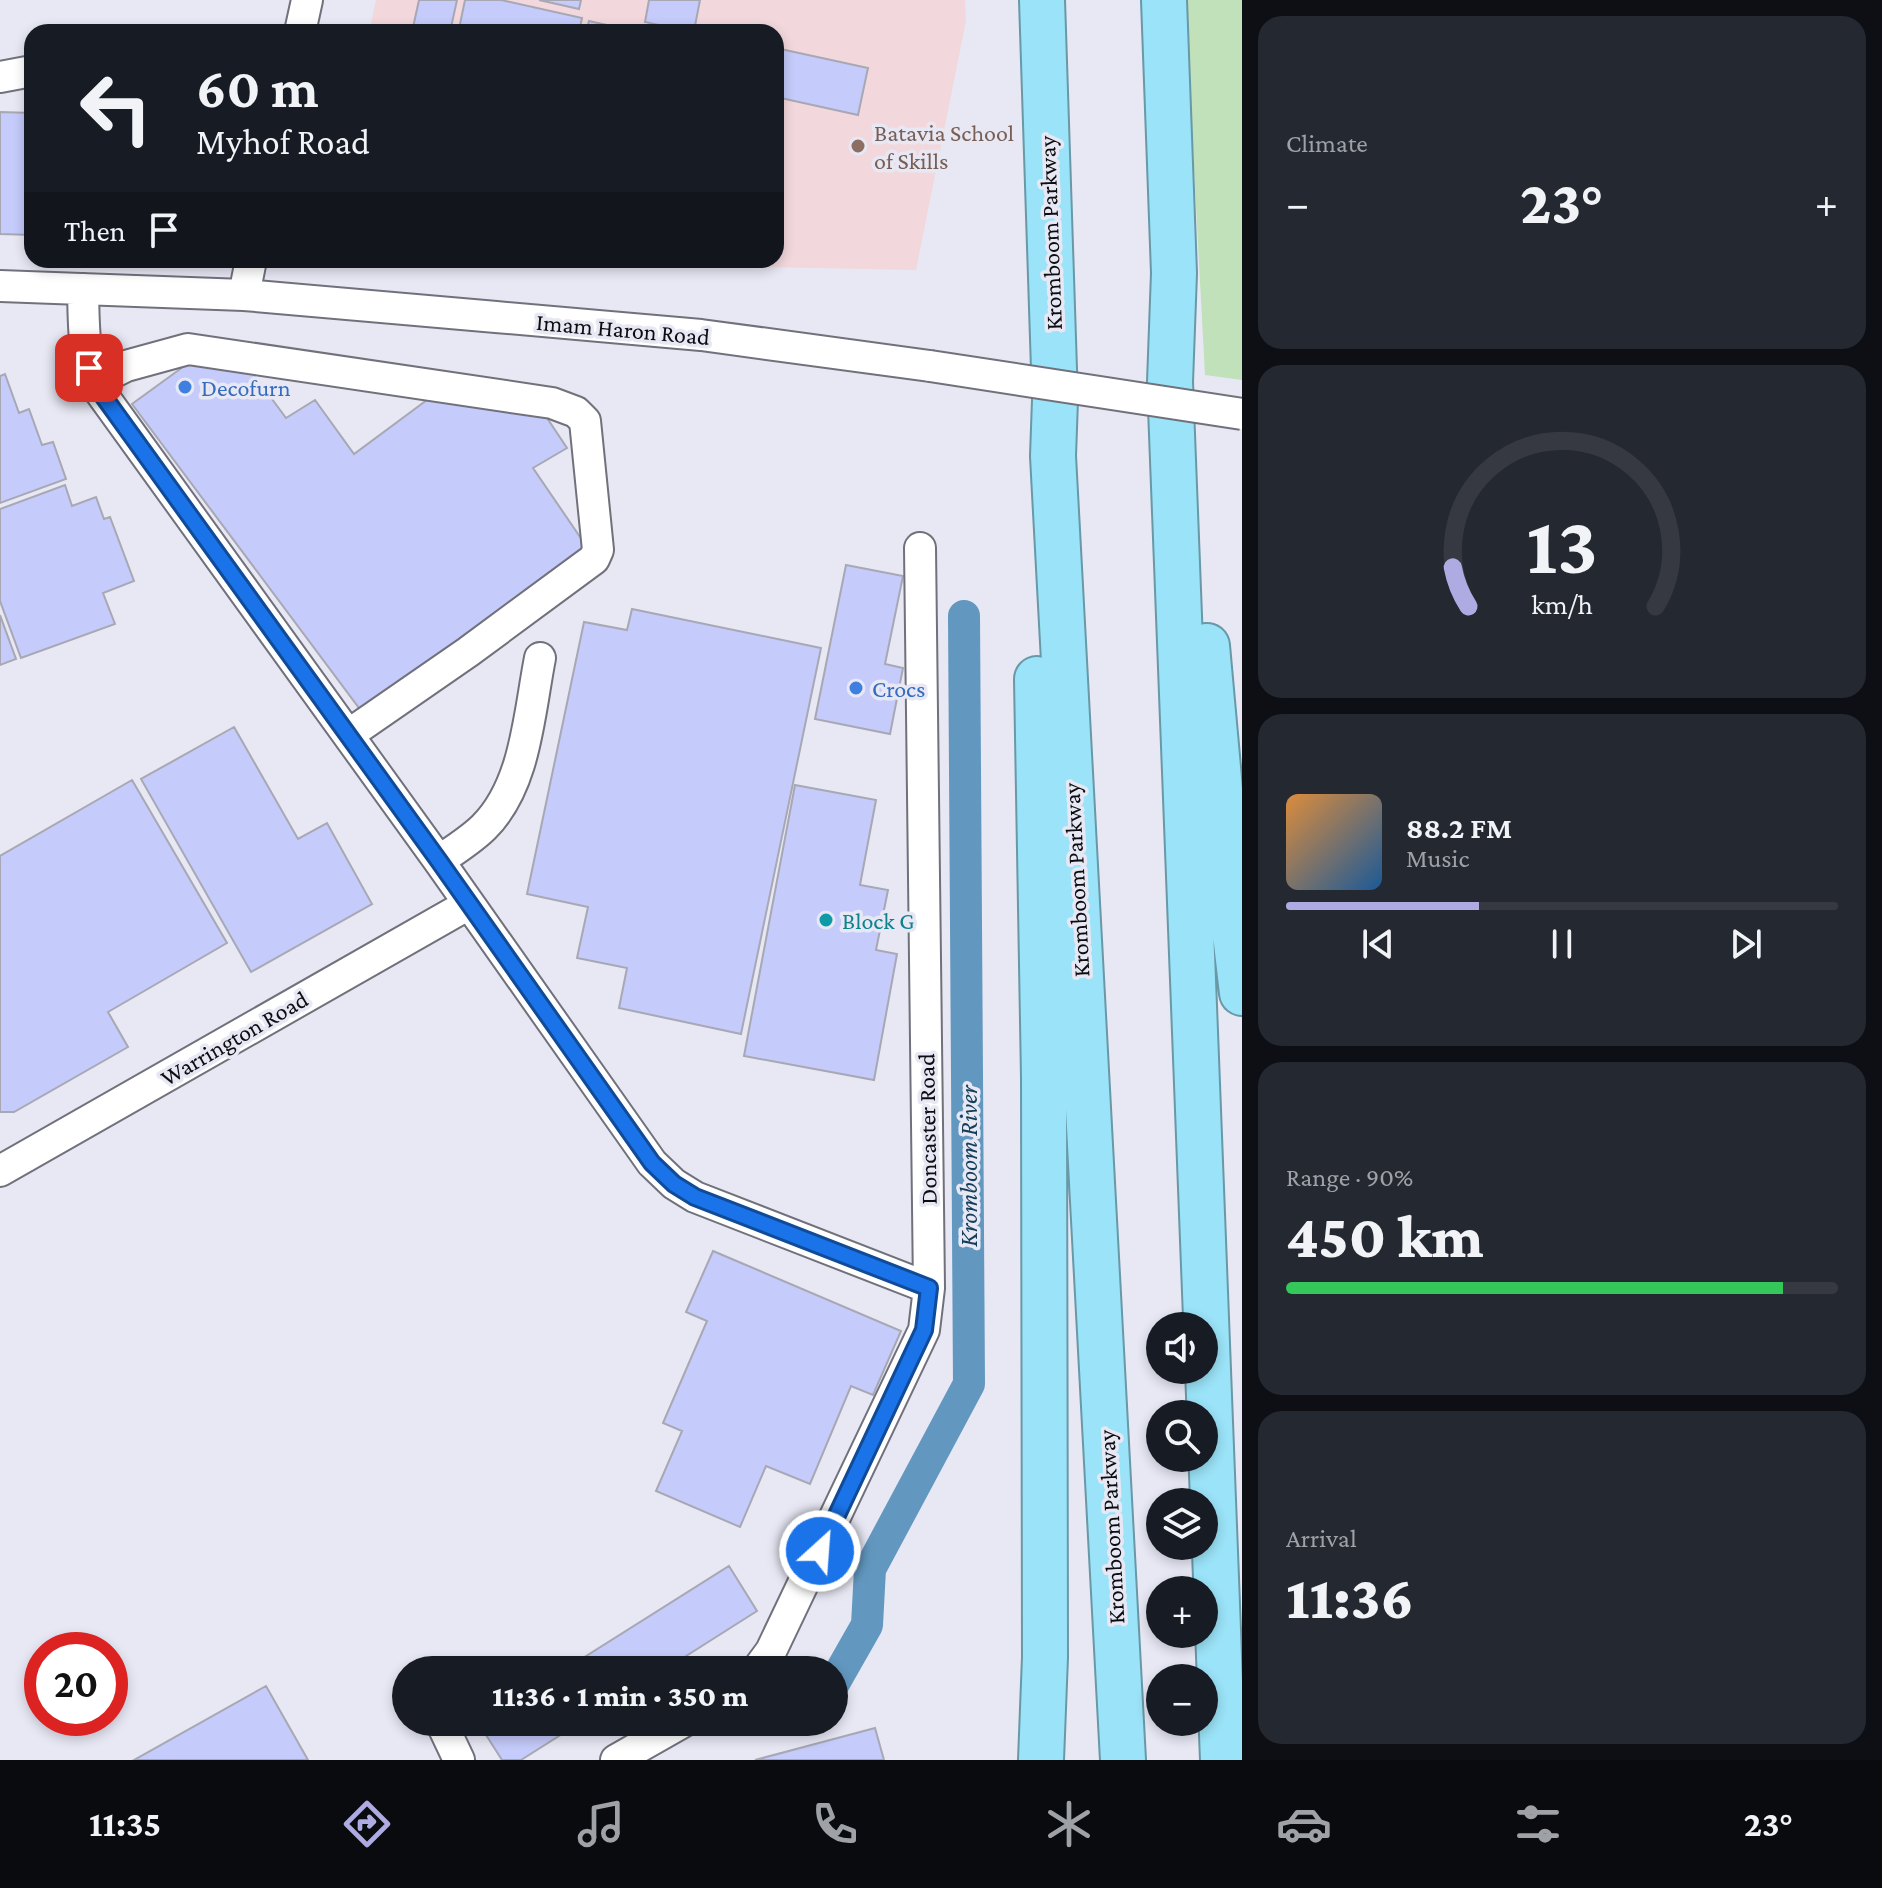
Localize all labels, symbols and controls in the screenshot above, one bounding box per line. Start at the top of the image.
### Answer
icon: left [64,56,168,160]
text: 60 m [196,57,319,119]
place label: Batavia School of Skills [874,119,1014,174]
text: Myhof Road [196,122,370,162]
text: Climate [1286,129,1368,158]
street label: Kromboom Parkway [1033,134,1067,331]
marker: Batavia School of Skills [849,137,867,155]
text: 23° [1520,169,1604,236]
text: − [1286,179,1309,227]
text: + [1815,179,1838,227]
icon: arrive [142,208,186,252]
text: Then [64,214,126,247]
street label: Imam Haron Road [535,308,711,350]
pin [55,334,123,402]
icon: arrive [67,346,111,390]
place label: Decofurn [201,374,291,401]
marker: Decofurn [176,378,194,396]
text: 13 [1526,498,1598,591]
text: km/h [1531,588,1593,620]
place label: Crocs [872,675,925,702]
marker: Crocs [847,679,865,697]
street label: Kromboom Parkway [1057,781,1095,978]
text: 88.2 FM [1406,811,1512,844]
text: Music [1406,844,1469,873]
place label: Block G [842,907,914,934]
marker: Block G [817,911,835,929]
icon: previous [1356,922,1400,966]
icon: pause [1540,922,1584,966]
icon: next [1724,922,1768,966]
street label: Warrington Road [156,985,313,1091]
street label: Doncaster Road [912,1053,942,1205]
water label: Kromboom River [954,1084,983,1247]
text: Range · 90% [1286,1163,1413,1192]
text: 450 km [1286,1203,1484,1270]
map controls [1146,1312,1218,1736]
button: sound [1146,1312,1218,1384]
button: search [1146,1400,1218,1472]
street label: Kromboom Parkway [1092,1428,1130,1625]
button: layers [1146,1488,1218,1560]
position arrow [778,1509,862,1593]
text: Arrival [1286,1524,1357,1553]
text: 11:36 [1286,1564,1414,1631]
button: + [1146,1576,1218,1648]
speed limit sign: 20 [24,1632,128,1736]
button: − [1146,1664,1218,1736]
text: 11:36 · 1 min · 350 m [492,1679,748,1712]
icon: directions [339,1796,395,1852]
icon: music [573,1796,629,1852]
icon: phone [807,1796,863,1852]
icon: climate [1041,1796,1097,1852]
icon: car [1276,1796,1332,1852]
icon: filters [1510,1796,1566,1852]
text: 11:35 [89,1804,161,1844]
text: 23° [1744,1804,1793,1844]

